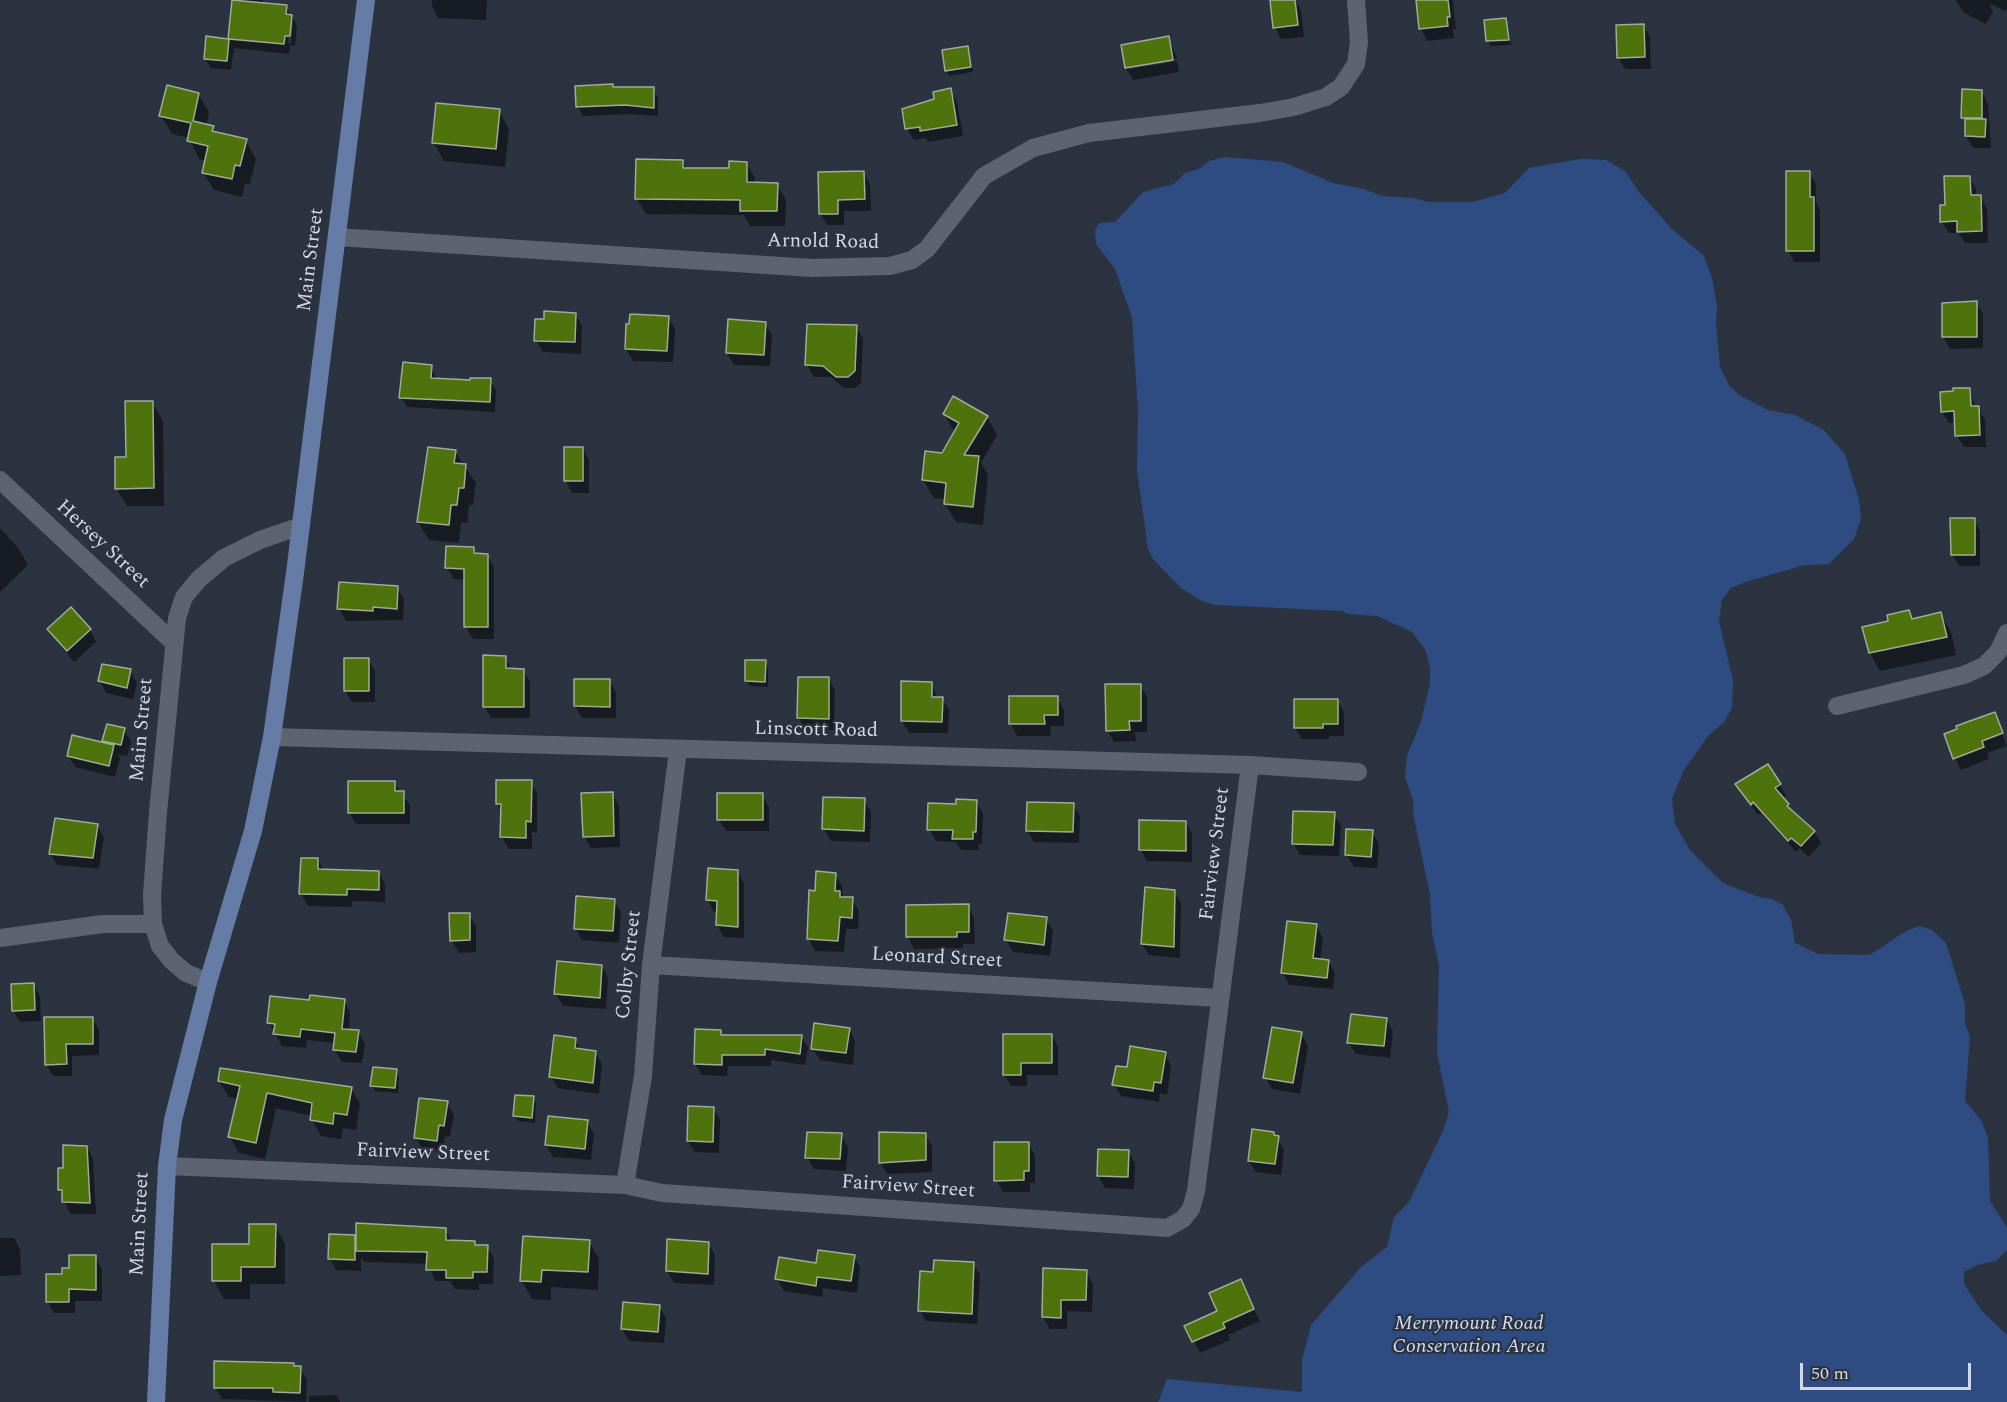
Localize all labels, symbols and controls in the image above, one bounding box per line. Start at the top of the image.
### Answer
street label: Main Street [294,207,330,313]
street label: Arnold Road [767,230,879,256]
street label: Hersey Street [50,496,154,594]
street label: Main Street [126,677,160,783]
street label: Linscott Road [754,718,878,744]
street label: Fairview Street [1196,786,1236,922]
street label: Colby Street [612,909,648,1021]
street label: Leonard Street [871,944,1003,974]
street label: Fairview Street [356,1140,490,1168]
street label: Main Street [126,1171,156,1277]
street label: Fairview Street [840,1171,976,1205]
park label: Merrymount Road Conservation Area [1392,1313,1546,1360]
scale bar [1803,1351,1974,1389]
text: 50 m [1811,1360,1849,1387]

